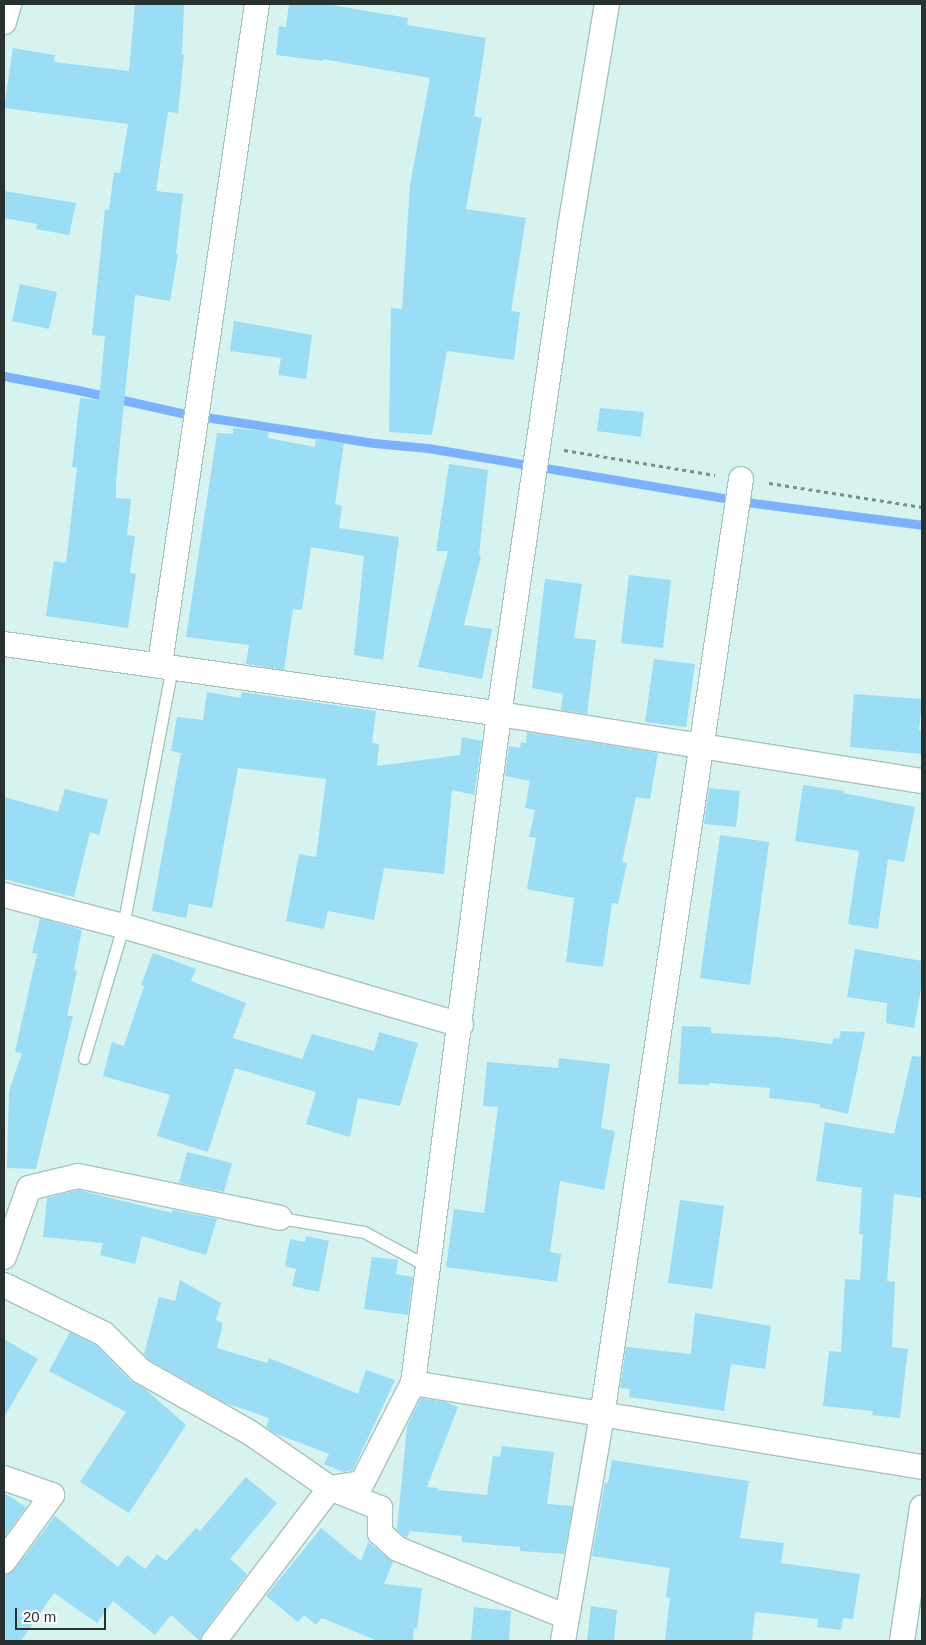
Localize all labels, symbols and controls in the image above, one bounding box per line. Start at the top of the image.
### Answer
scale bar [18,1598,109,1630]
text: 20 m [23,1608,56,1625]

